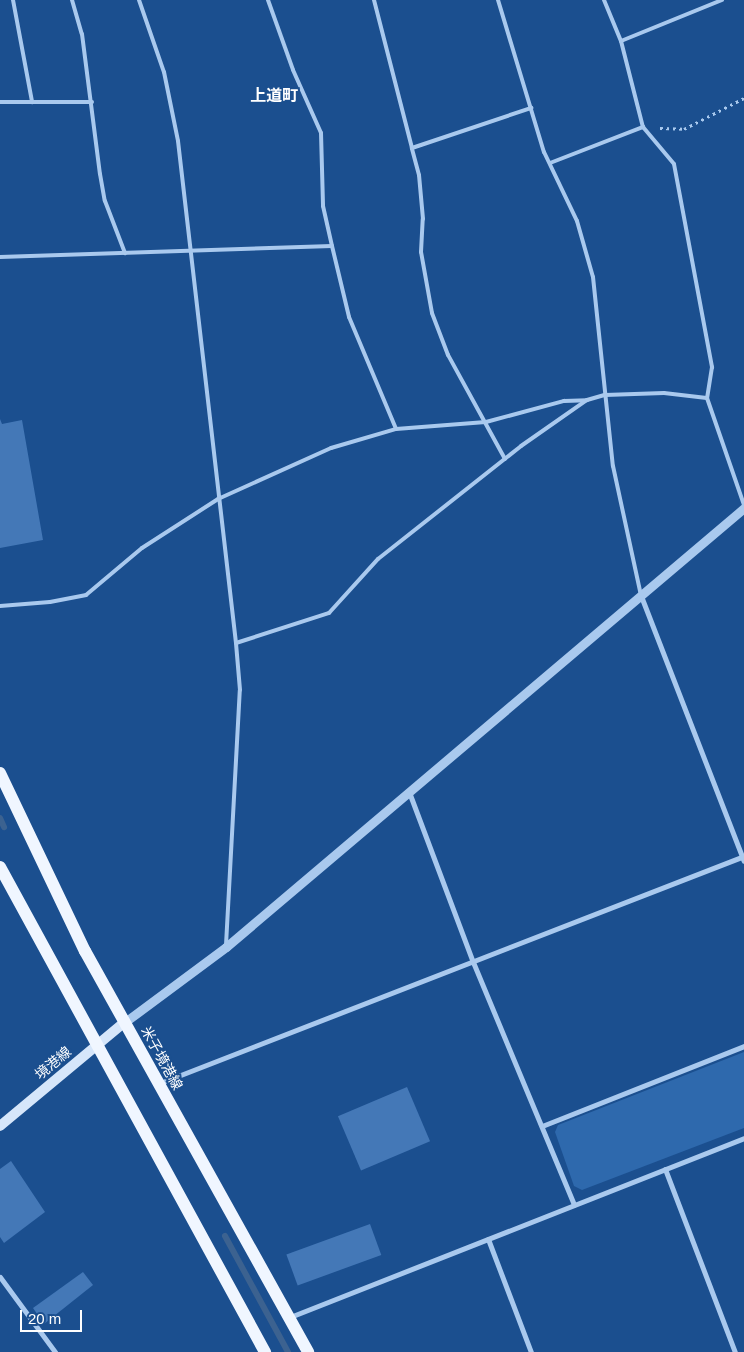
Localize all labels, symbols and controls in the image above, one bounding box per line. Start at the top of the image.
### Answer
district label: 上道町 [250,86,298,106]
street label: 米子境港線 [138,1023,186,1093]
street label: 境港線 [32,1043,74,1083]
scale bar [22,1300,85,1332]
text: 20 m [28,1310,61,1327]

